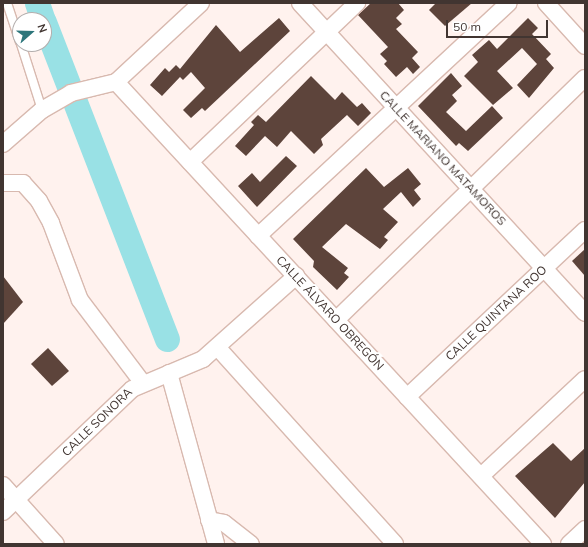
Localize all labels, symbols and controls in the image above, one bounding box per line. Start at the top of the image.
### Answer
north arrow [12,12,52,52]
scale bar [448,12,550,38]
text: 50 m [453,19,481,34]
text: N [34,22,50,35]
street label: CALLE MARIANO MATAMOROS [377,88,509,228]
street label: CALLE ÁLVARO OBREGÓN [273,253,387,373]
street label: CALLE QUINTANA ROO [442,262,550,364]
street label: CALLE SONORA [59,385,135,459]

